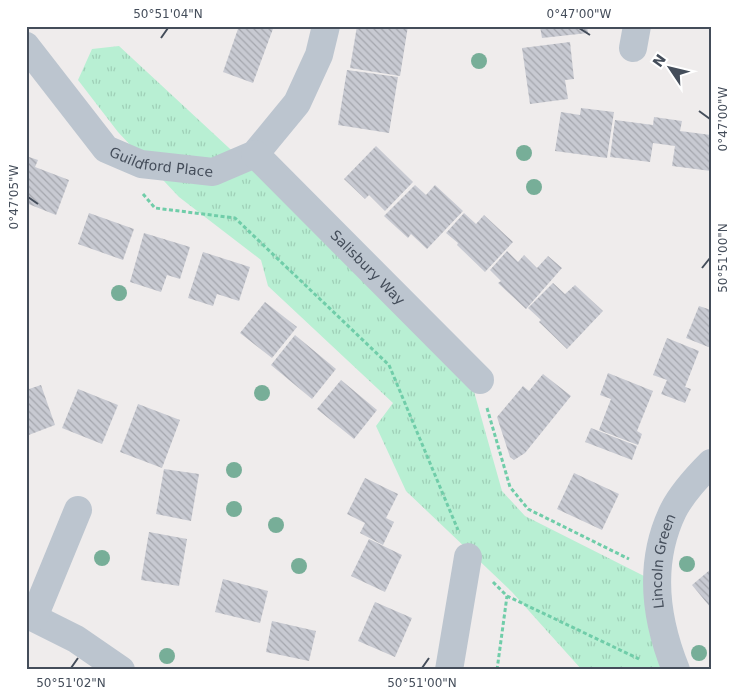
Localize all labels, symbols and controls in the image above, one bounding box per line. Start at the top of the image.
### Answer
text: 50°51'04"N [133,7,203,21]
text: 0°47'00"W [547,7,612,21]
north arrow [644,42,694,92]
text: N [649,51,669,70]
text: 0°47'00"W [716,86,730,151]
street label: Guildford Place [107,143,214,180]
text: 0°47'05"W [7,164,21,229]
text: 50°51'00"N [716,223,730,293]
street label: Salisbury Way [327,227,408,308]
street label: Lincoln Green [649,511,679,610]
text: 50°51'02"N [36,676,106,690]
text: 50°51'00"N [387,676,457,690]

